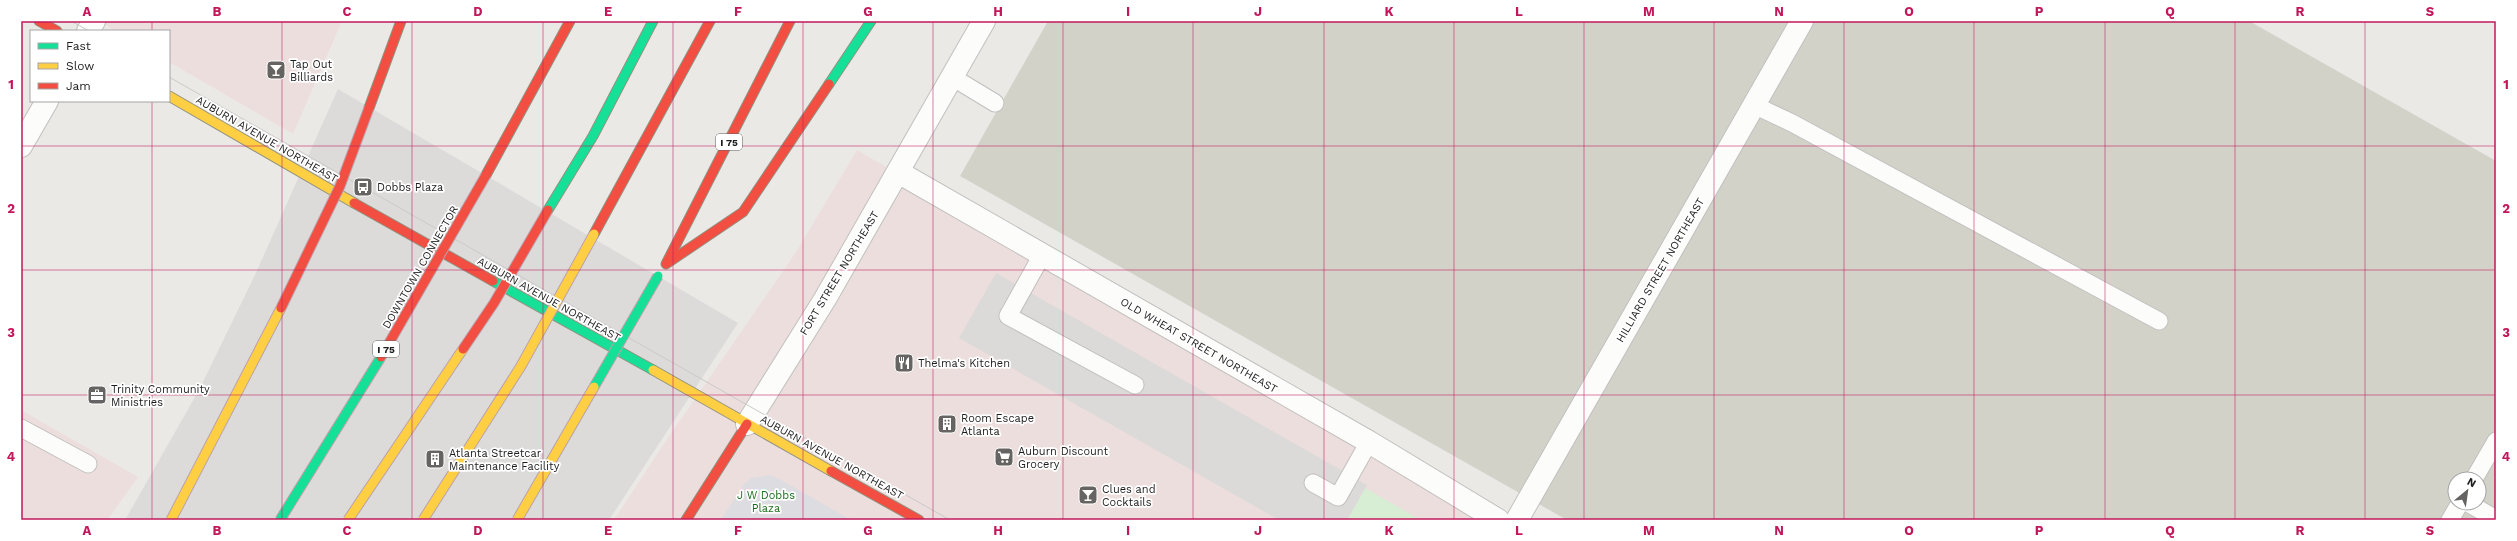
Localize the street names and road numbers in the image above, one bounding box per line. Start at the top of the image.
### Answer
street label: AUBURN AVENUE NORTHEAST [194,93,340,186]
road number: I 75 [716,134,742,150]
street label: HILLIARD STREET NORTHEAST [1614,195,1707,345]
street label: DOWNTOWN CONNECTOR [380,203,461,331]
street label: FORT STREET NORTHEAST [797,209,882,338]
street label: AUBURN AVENUE NORTHEAST [475,255,623,344]
street label: OLD WHEAT STREET NORTHEAST [1118,295,1280,396]
road number: I 75 [373,341,399,357]
street label: AUBURN AVENUE NORTHEAST [758,413,906,502]

